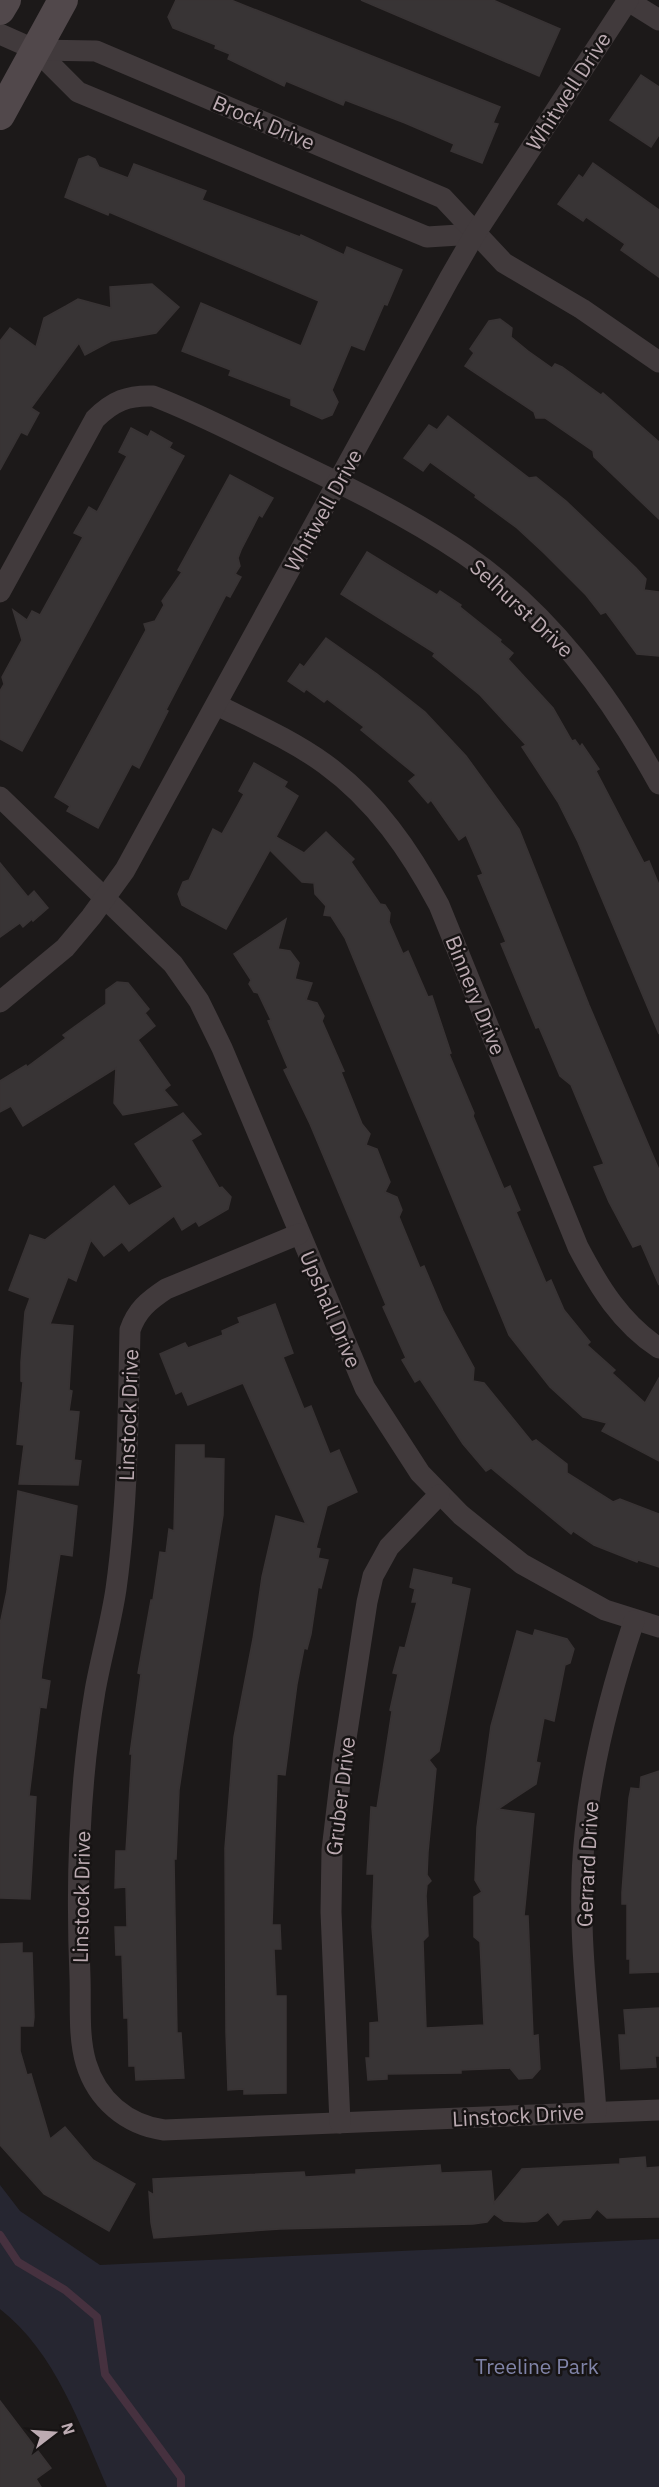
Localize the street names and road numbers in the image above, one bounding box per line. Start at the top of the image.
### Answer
street label: Whitwell Drive [519,26,617,156]
street label: Brock Drive [209,88,319,156]
street label: Whitwell Drive [278,444,368,576]
street label: Selhurst Drive [464,553,580,663]
street label: Binnery Drive [439,931,513,1059]
street label: Upshall Drive [294,1246,368,1372]
street label: Linstock Drive [112,1348,144,1482]
street label: Gruber Drive [319,1735,361,1857]
street label: Gerrard Drive [570,1800,604,1928]
street label: Linstock Drive [66,1831,96,1963]
street label: Linstock Drive [451,2098,585,2132]

